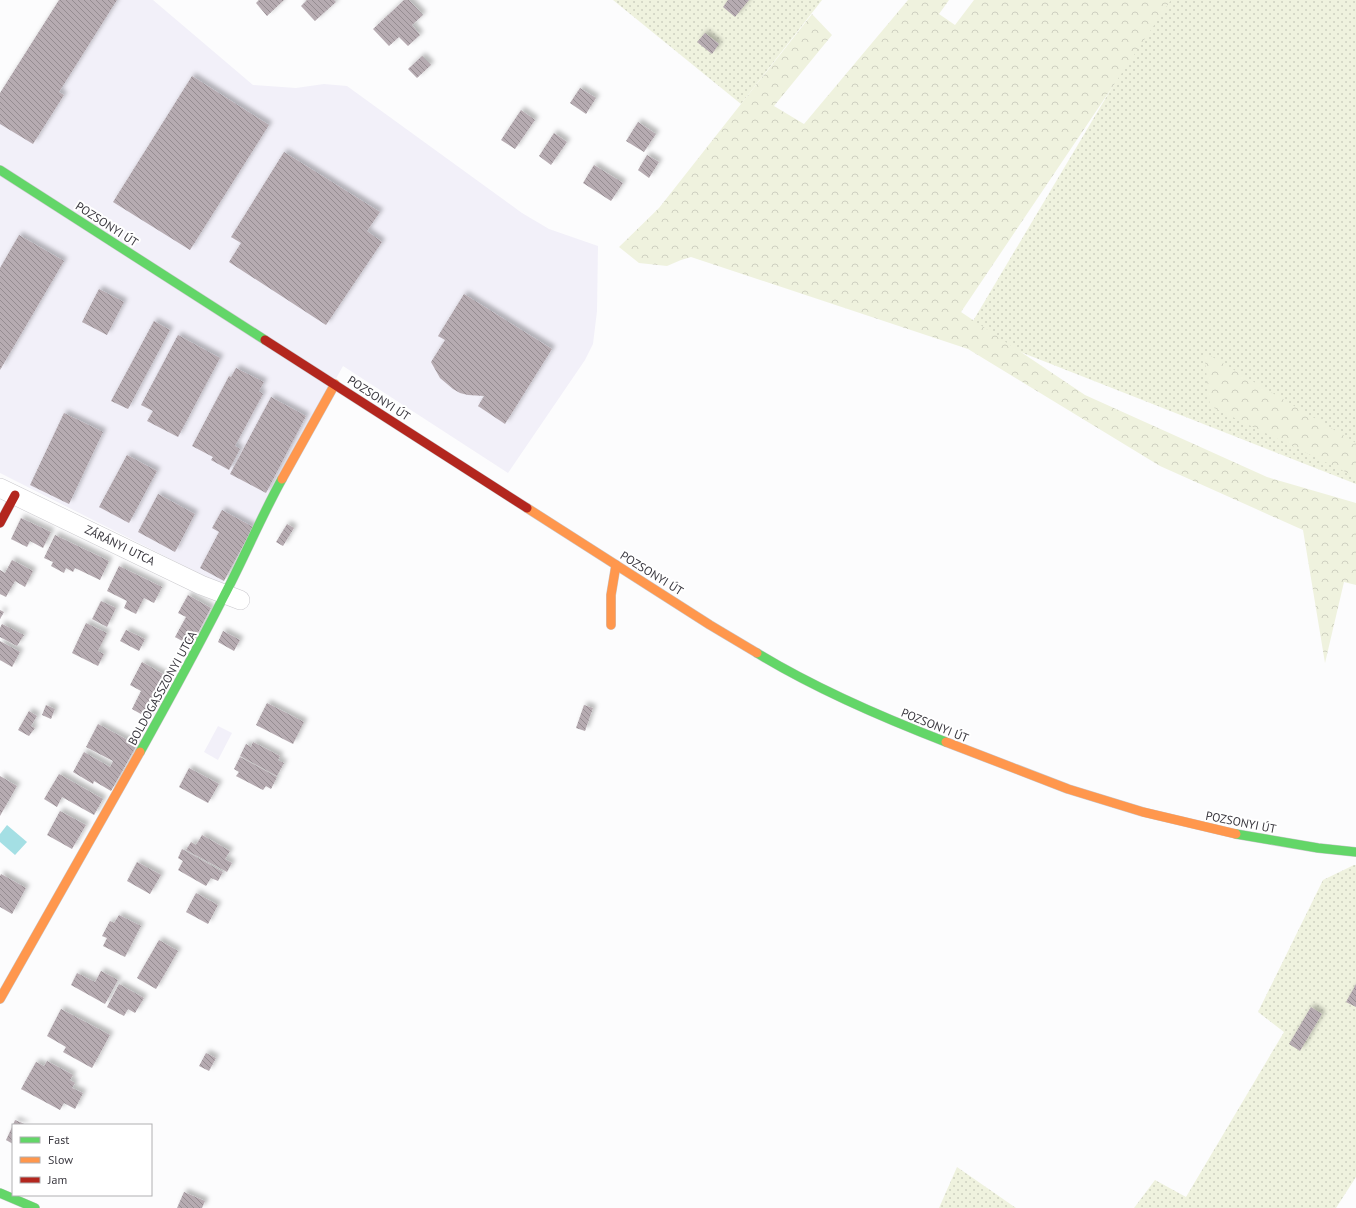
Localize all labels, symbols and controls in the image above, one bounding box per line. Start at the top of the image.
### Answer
street label: POZSONYI ÚT [73,198,141,250]
street label: POZSONYI ÚT [345,372,413,424]
street label: ZÁRÁNYI UTCA [83,522,157,568]
street label: POZSONYI ÚT [618,548,687,598]
street label: BOLDOGASSZONYI UTCA [124,628,200,748]
street label: POZSONYI ÚT [899,705,971,745]
street label: POZSONYI ÚT [1204,808,1278,836]
legend [12,1124,152,1196]
text: Fast [48,1132,69,1147]
text: Slow [48,1152,73,1167]
text: Jam [47,1172,67,1187]

